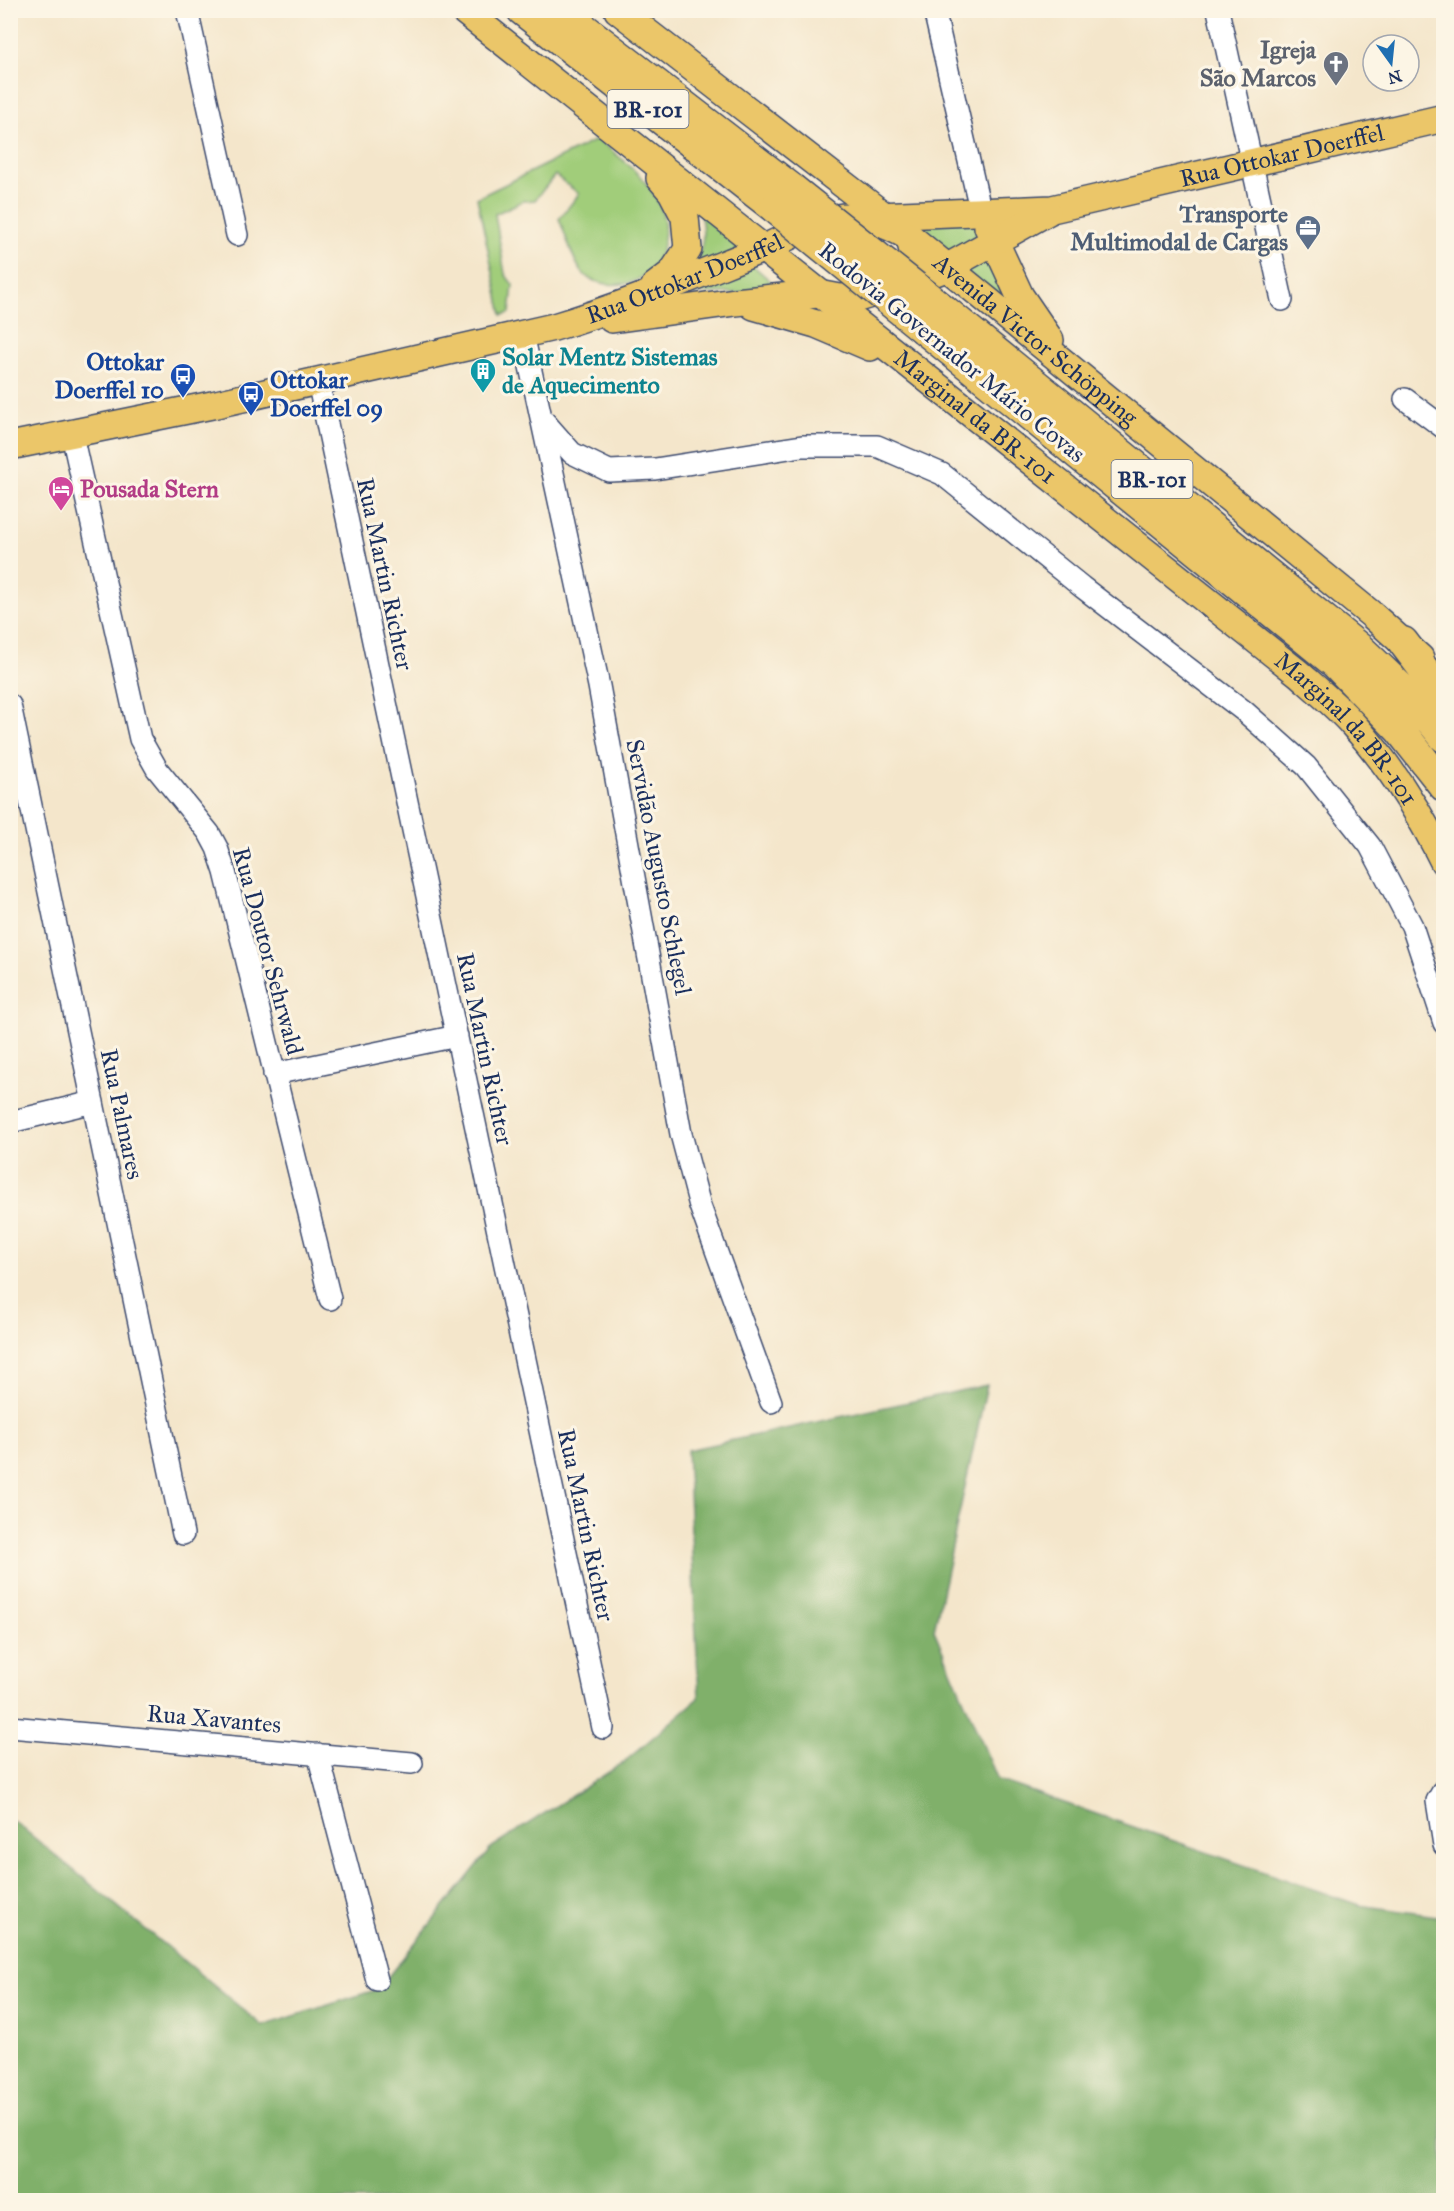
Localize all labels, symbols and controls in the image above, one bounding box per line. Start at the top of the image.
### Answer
north arrow [1361,33,1421,93]
place label: Igreja São Marcos [1200,35,1317,93]
church icon: Igreja São Marcos [1321,49,1351,87]
text: N [1385,66,1404,88]
road number: BR-101 [608,90,688,128]
street label: Rua Ottokar Doerffel [1177,117,1387,194]
place label: Transporte Multimodal de Cargas [1070,199,1288,257]
office icon: Transporte Multimodal de Cargas [1293,213,1323,251]
street label: Rua Ottokar Doerffel [582,226,788,331]
street label: Rodovia Governador Mário Covas [813,235,1091,469]
street label: Avenida Victor Schöpping [926,246,1145,433]
place label: Solar Mentz Sistemas de Aquecimento [502,342,718,400]
street label: Marginal da BR-101 [888,343,1062,490]
place label: Ottokar Doerffel 10 [54,347,165,405]
building icon: Solar Mentz Sistemas de Aquecimento [468,356,498,394]
bus stop icon: Ottokar Doerffel 10 [168,361,198,399]
place label: Ottokar Doerffel 09 [270,365,383,423]
bus stop icon: Ottokar Doerffel 09 [236,379,266,417]
road number: BR-101 [1112,460,1192,498]
hotel icon: Pousada Stern [46,474,76,512]
place label: Pousada Stern [80,474,219,504]
street label: Rua Martin Richter [350,475,420,673]
street label: Marginal da BR-101 [1269,645,1424,811]
street label: Servidão Augusto Schlegel [619,737,699,998]
street label: Rua Doutor Sehrwald [226,844,310,1058]
street label: Rua Martin Richter [450,950,520,1148]
street label: Rua Palmares [94,1046,150,1182]
street label: Rua Martin Richter [551,1426,621,1624]
street label: Rua Xavantes [146,1698,282,1740]

